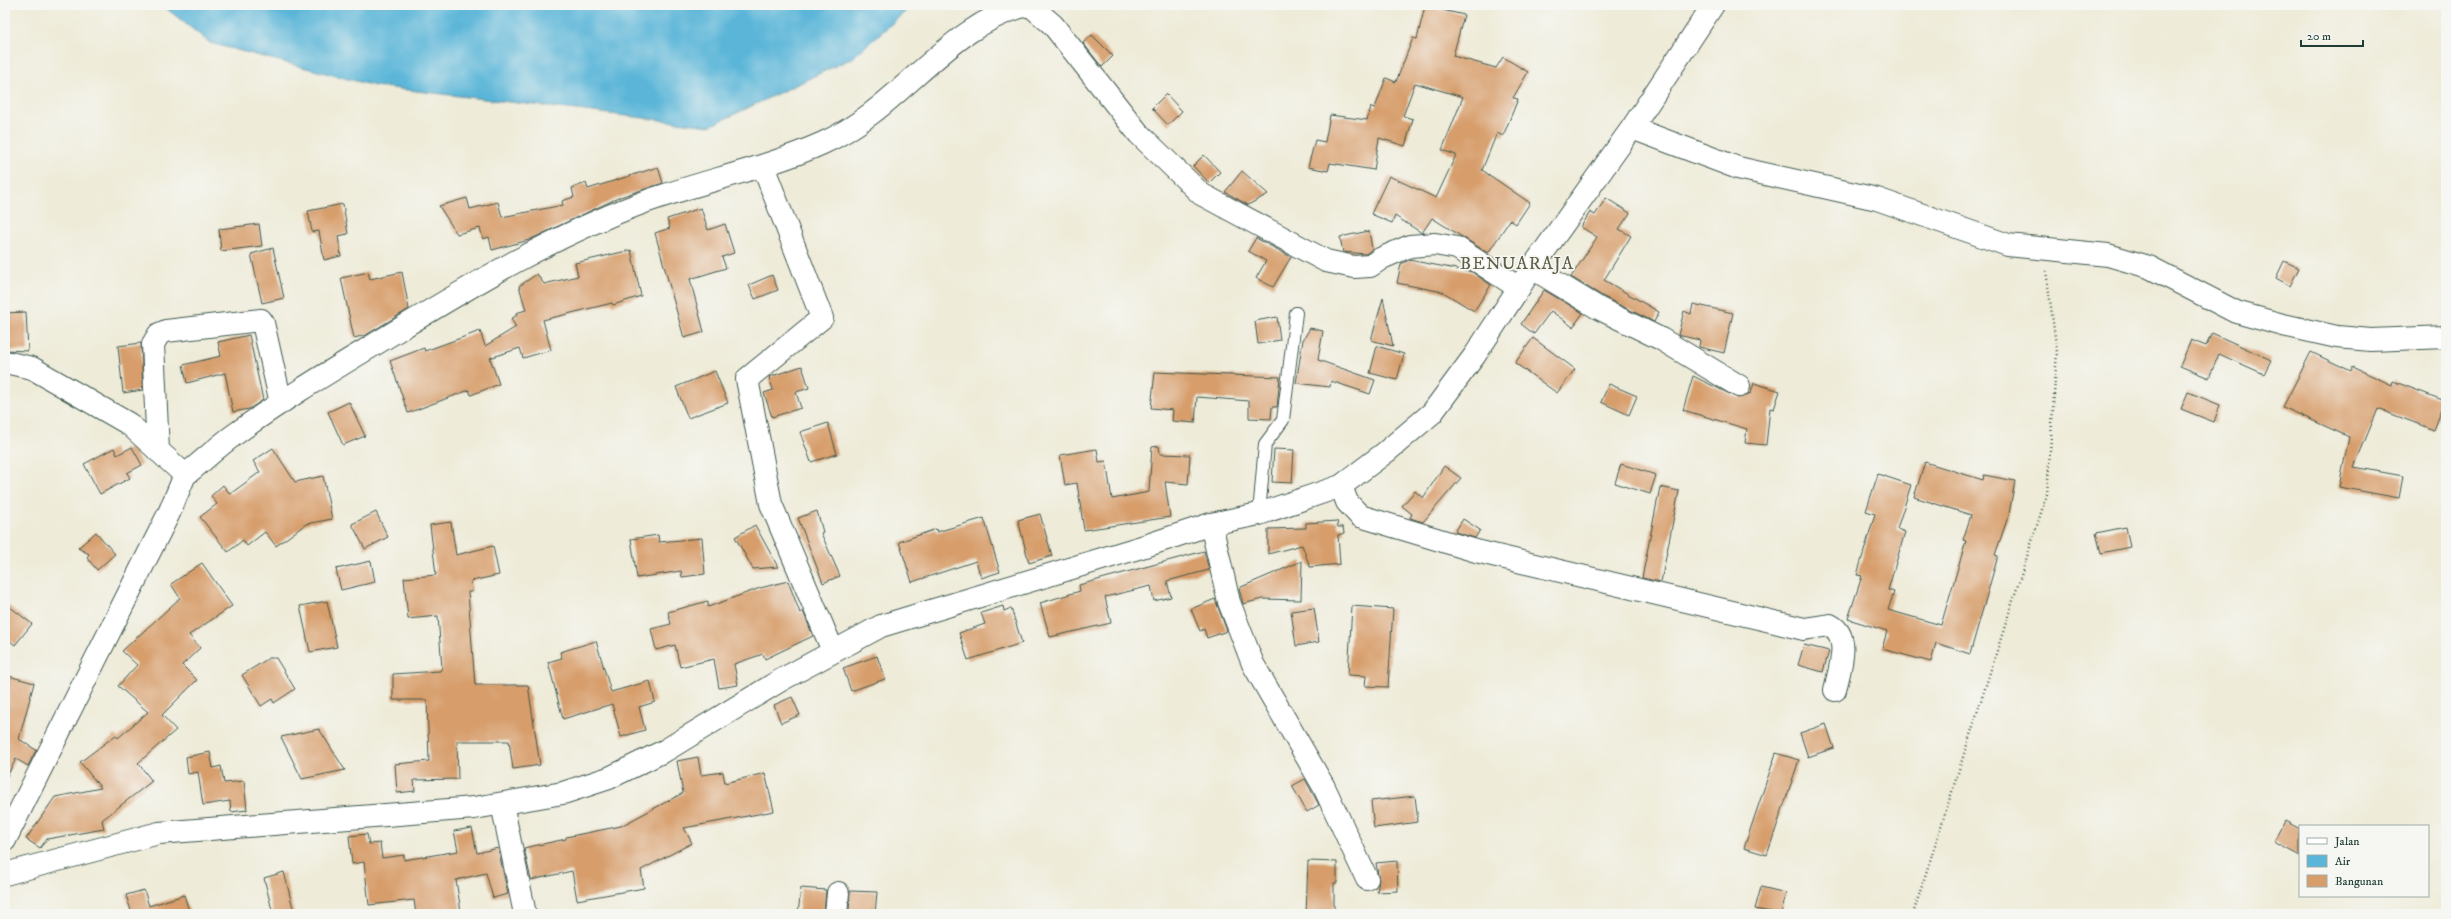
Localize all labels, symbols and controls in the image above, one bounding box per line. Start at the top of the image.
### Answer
scale bar [2301,22,2363,48]
text: 20 m [2307,29,2331,44]
district label: BENUARAJA [1460,253,1574,275]
legend [2299,825,2429,897]
text: Jalan [2334,834,2360,849]
text: Air [2335,854,2351,869]
text: Bangunan [2335,874,2384,889]

